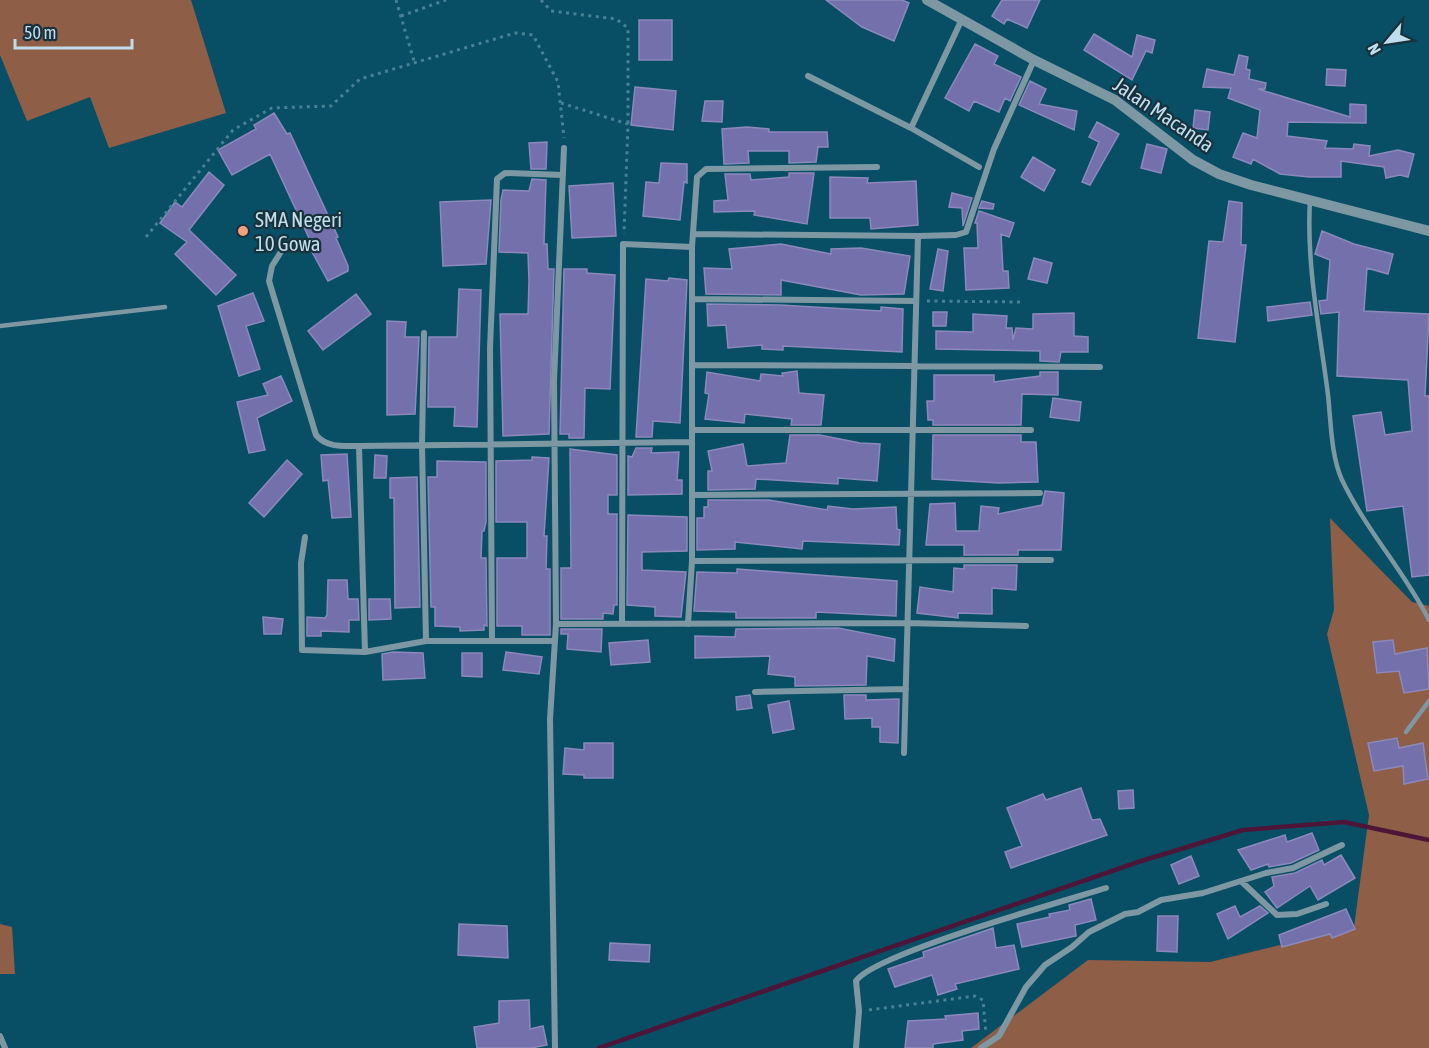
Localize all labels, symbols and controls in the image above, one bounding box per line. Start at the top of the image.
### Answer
scale bar [15,12,132,50]
north arrow [1357,12,1417,72]
text: 50 m [24,22,56,43]
text: N [1364,41,1384,58]
street label: Jalan Macanda [1109,72,1219,156]
place label: SMA Negeri 10 Gowa [255,207,342,255]
marker: SMA Negeri 10 Gowa [236,224,250,238]

